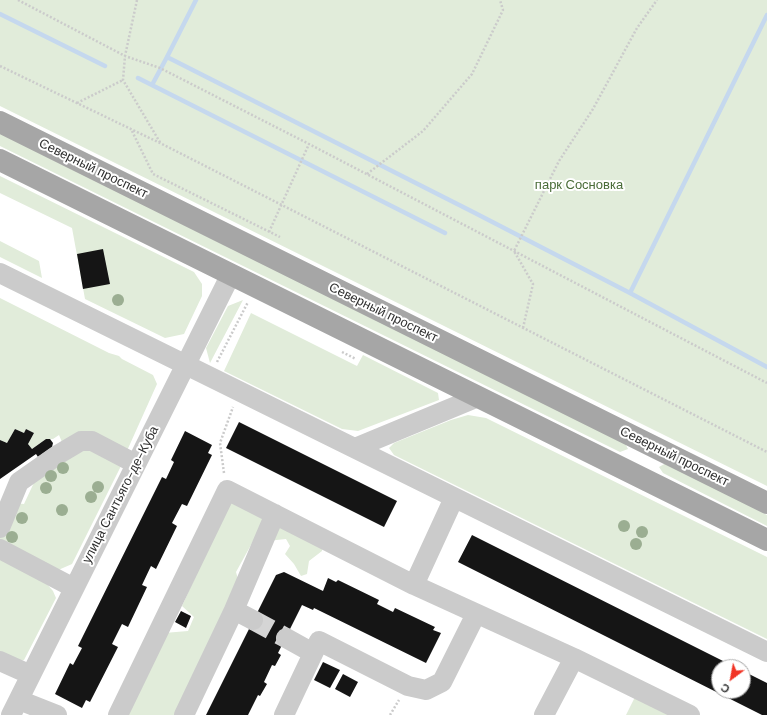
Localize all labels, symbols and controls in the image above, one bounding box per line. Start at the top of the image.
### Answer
street label: Северный проспект [36,136,150,202]
park label: парк Сосновка [535,178,623,194]
street label: Северный проспект [326,280,440,346]
street label: улица Сантьяго-де-Куба [80,424,162,566]
street label: Северный проспект [617,424,731,490]
north arrow [711,659,751,699]
text: С [718,680,732,696]

